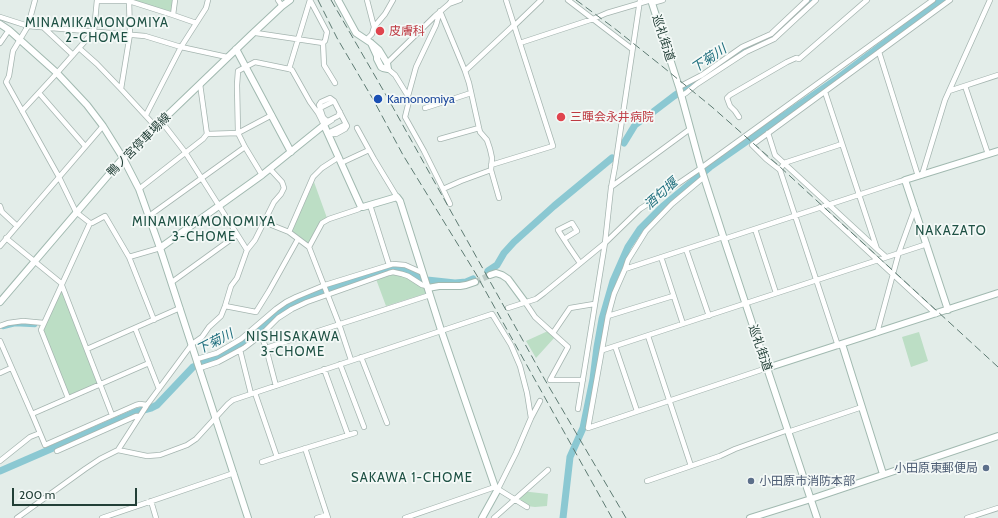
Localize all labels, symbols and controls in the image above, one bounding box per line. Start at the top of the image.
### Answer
street label: 巡礼街道 [649,13,677,63]
district label: MINAMIKAMONOMIYA 2-CHOME [25,15,169,46]
place label: 皮膚科 [389,24,425,38]
marker: 皮膚科 [374,25,386,37]
water label: 下菊川 [688,42,730,76]
place label: Kamonomiya [387,92,455,106]
marker: Kamonomiya [372,93,384,105]
street label: 鴨ノ宮停車場線 [104,110,174,180]
place label: 三暉会永井病院 [570,110,654,124]
marker: 三暉会永井病院 [555,111,567,123]
water label: 酒匂堰 [641,175,681,213]
district label: MINAMIKAMONOMIYA 3-CHOME [132,214,276,245]
district label: NAKAZATO [915,223,987,239]
street label: 巡礼街道 [745,323,775,373]
water label: 下菊川 [194,326,236,358]
district label: NISHISAKAWA 3-CHOME [246,329,340,360]
place label: 小田原東郵便局 [894,461,978,475]
marker: 小田原東郵便局 [981,463,991,473]
district label: SAKAWA 1-CHOME [351,470,473,486]
place label: 小田原市消防本部 [759,474,855,488]
marker: 小田原市消防本部 [746,476,756,486]
scale bar [14,480,139,506]
text: 200 m [19,487,55,502]

